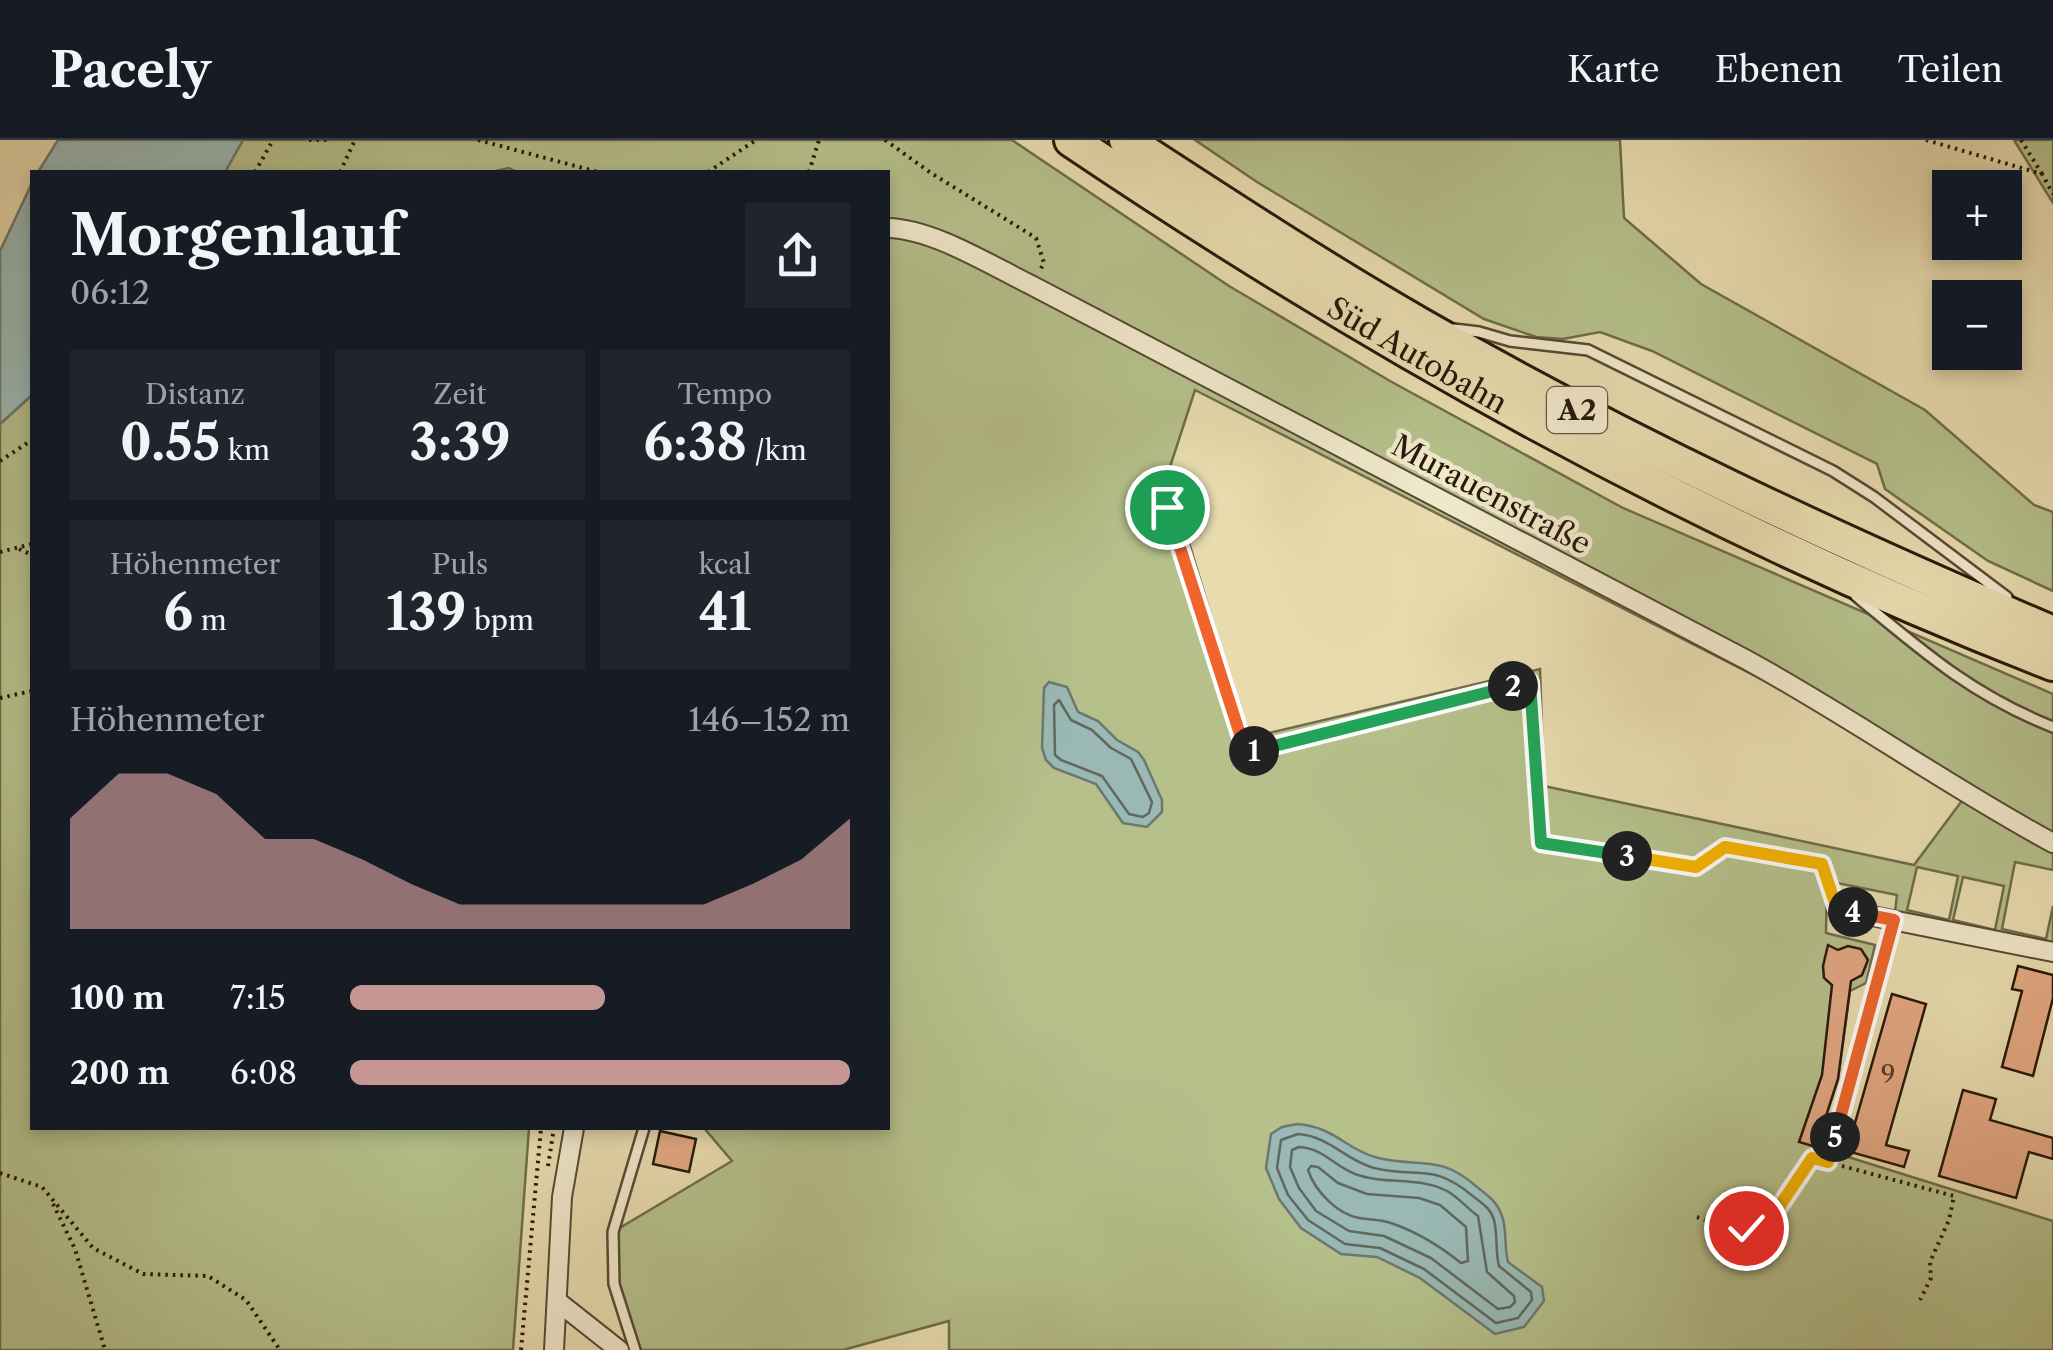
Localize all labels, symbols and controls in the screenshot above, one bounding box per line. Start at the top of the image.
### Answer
text: Pacely [50,40,211,99]
text: Karte [1567,48,1660,91]
text: Ebenen [1715,48,1843,91]
text: Teilen [1898,48,2003,91]
map controls [1932,170,2022,370]
button: + [1932,170,2022,260]
text: Morgenlauf [70,202,401,269]
button: share [745,203,850,308]
text: 06:12 [70,273,150,312]
button: − [1932,280,2022,370]
street label: Süd Autobahn [1321,289,1514,422]
text: Distanz [145,377,245,411]
text: Zeit [433,377,487,411]
text: Tempo [678,377,772,411]
road number: A2 [1547,387,1607,433]
text: 0.55 [120,411,220,473]
text: 3:39 [409,411,511,473]
text: 6:38 [643,411,747,473]
street label: Murauenstraße [1385,427,1597,563]
text: km [220,433,270,467]
text: /km [747,433,807,467]
pin [1125,465,1210,550]
icon: arrive [1140,480,1195,535]
text: Höhenmeter [110,547,280,581]
text: Puls [432,547,488,581]
text: kcal [699,547,751,581]
text: 6 [163,581,193,643]
text: 139 [386,581,466,643]
text: 41 [699,581,751,643]
text: m [193,603,227,637]
text: bpm [466,603,534,637]
pin: 2 [1488,661,1538,711]
text: 2 [1505,669,1521,703]
text: Höhenmeter [70,700,265,739]
text: 146–152 m [688,700,850,739]
pin: 1 [1229,726,1279,776]
text: 1 [1248,734,1260,768]
pin: 3 [1602,831,1652,881]
text: 3 [1619,839,1635,873]
pin: 4 [1828,887,1878,937]
text: 4 [1845,895,1861,929]
text: 100 m [70,978,165,1017]
text: 7:15 [230,978,286,1017]
text: 200 m [70,1053,170,1092]
text: 6:08 [230,1053,297,1092]
house number: 9 [1881,1059,1895,1090]
pin: 5 [1810,1112,1860,1162]
text: 5 [1827,1120,1843,1154]
pin [1704,1186,1789,1271]
icon: check [1719,1201,1774,1256]

